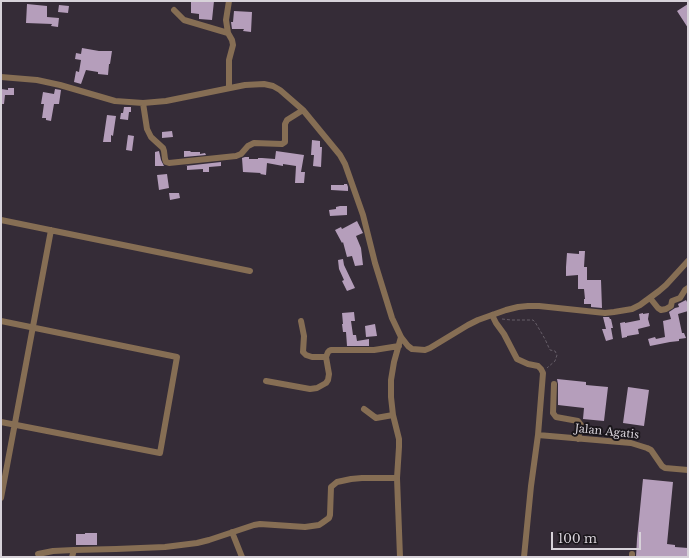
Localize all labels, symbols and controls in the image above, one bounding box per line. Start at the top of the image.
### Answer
street label: Jalan Agatis [574,422,640,442]
scale bar [553,524,643,550]
text: 100 m [558,531,597,546]

